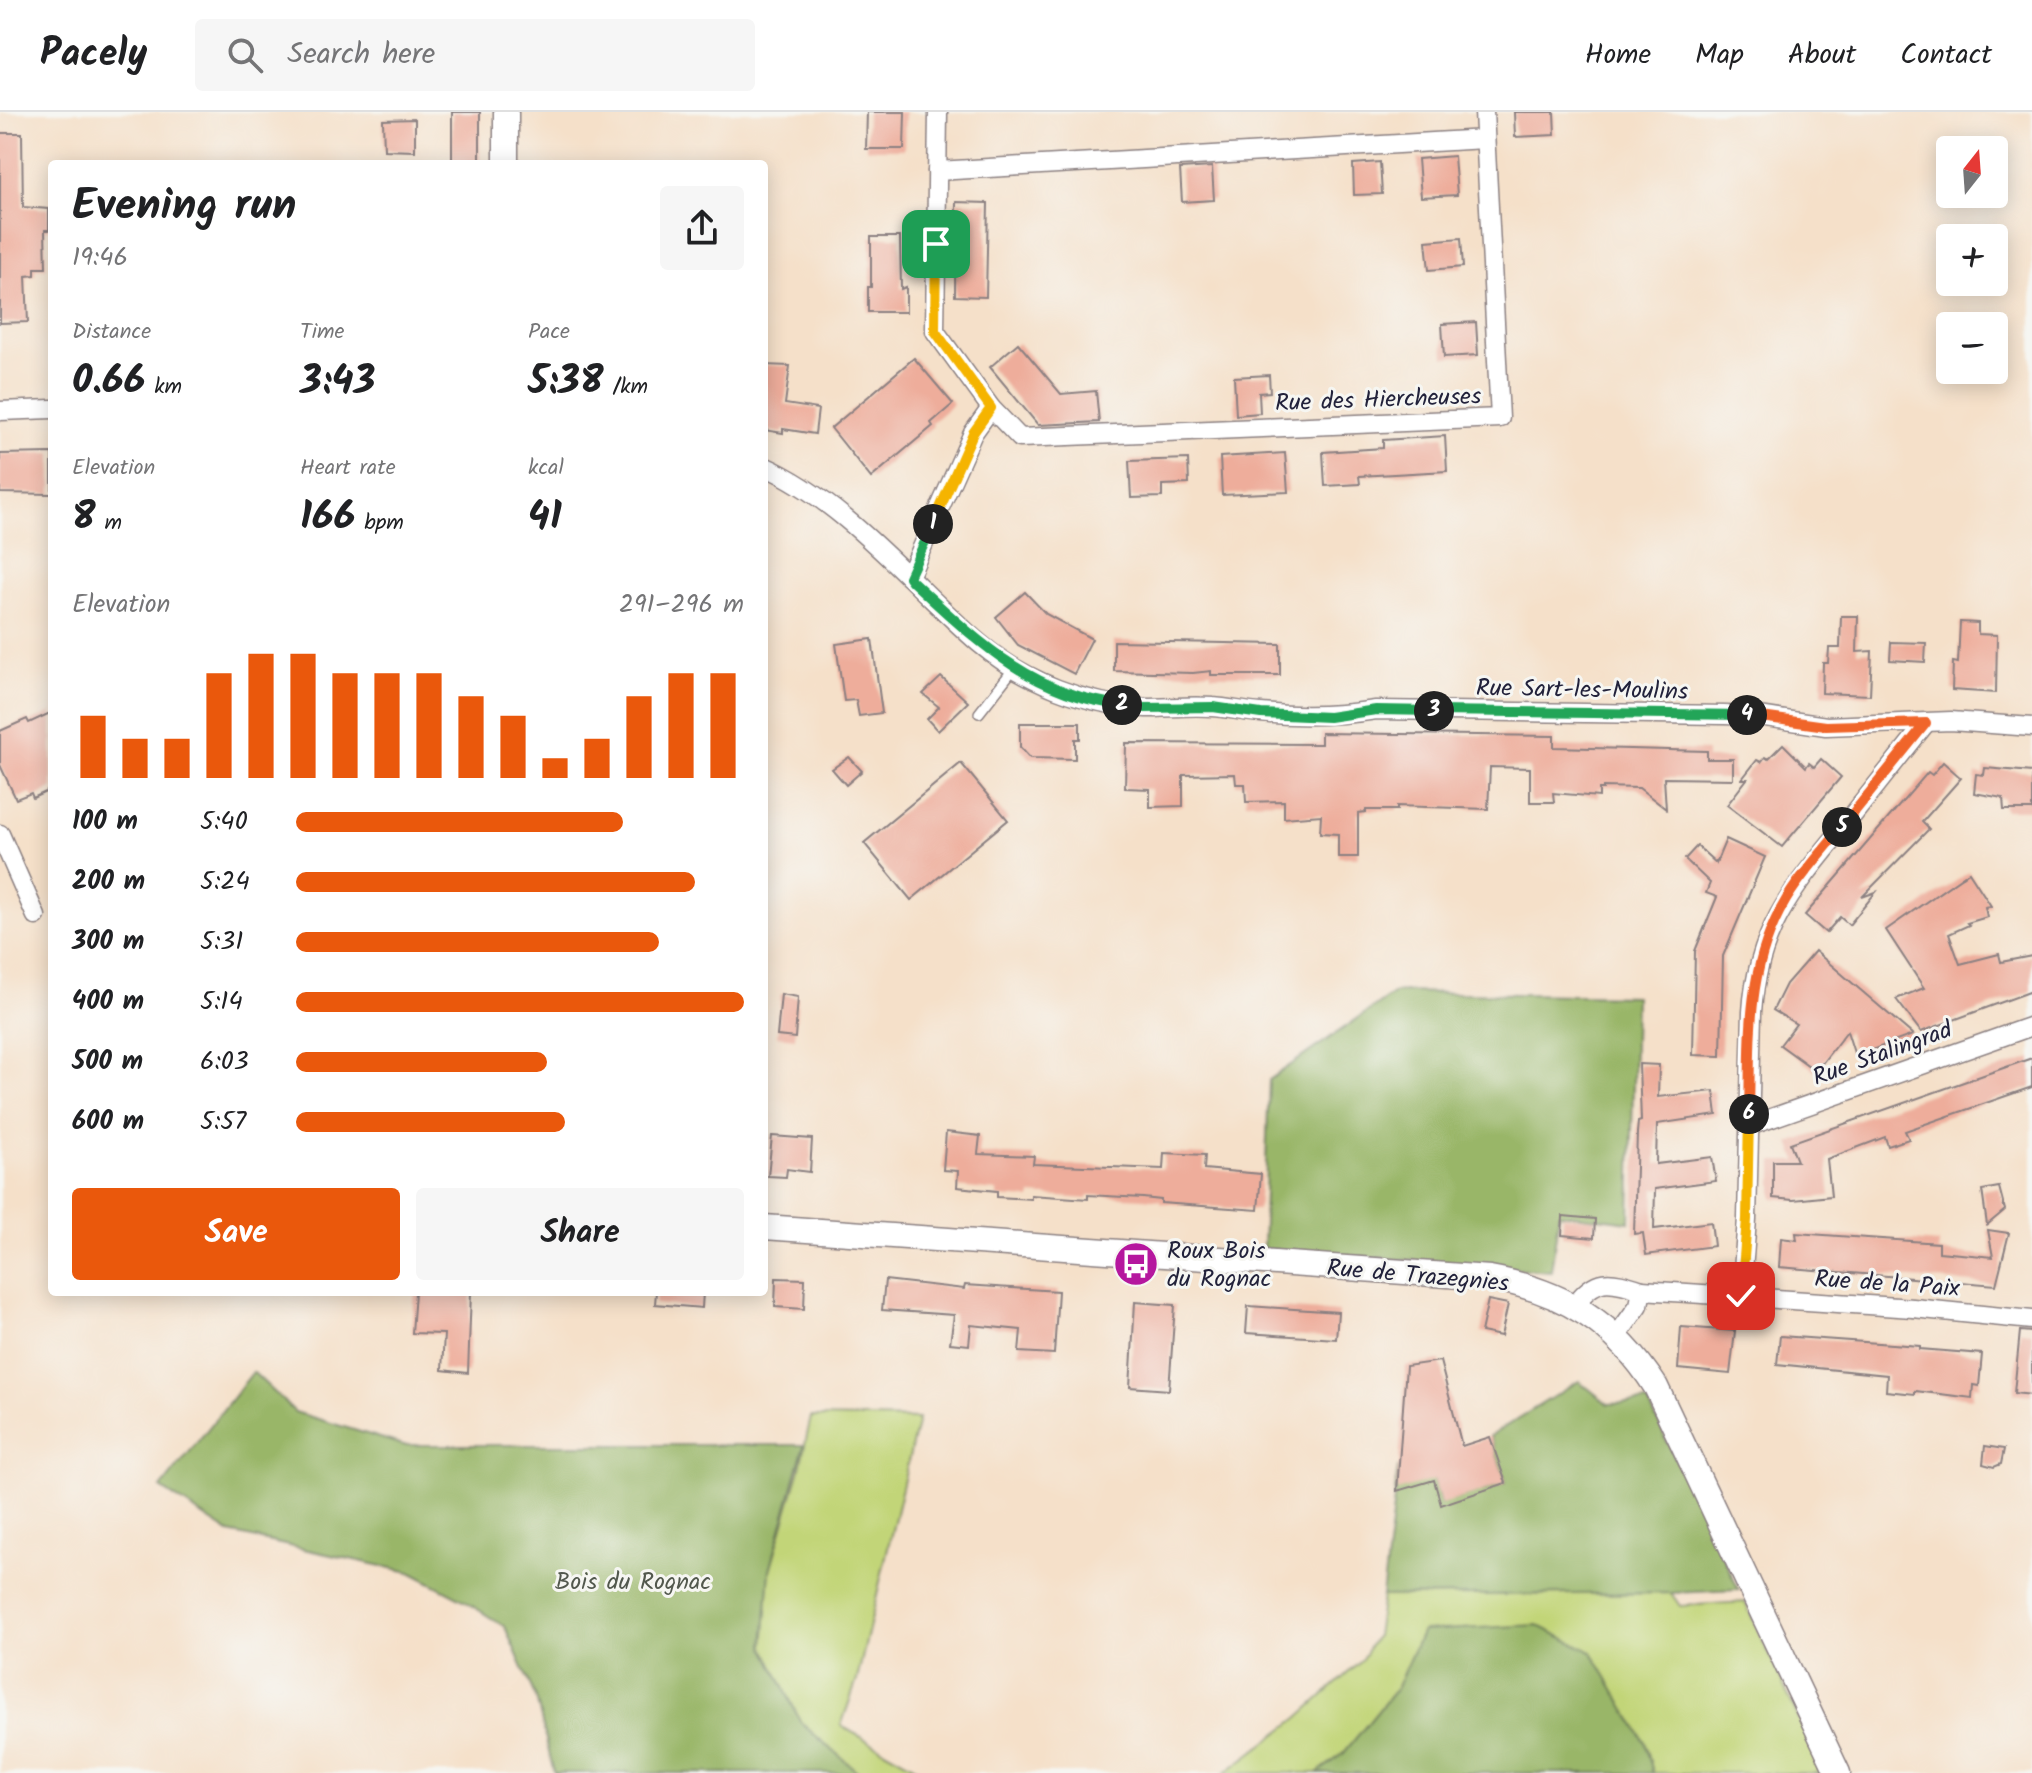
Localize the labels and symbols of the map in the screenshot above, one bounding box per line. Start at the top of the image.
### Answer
north arrow [1936,136,2008,208]
pin [902,210,970,278]
street label: Rue des Hiercheuses [1274,377,1482,424]
pin: 1 [913,504,953,544]
street label: Rue Sart-les-Moulins [1476,669,1688,712]
pin: 2 [1102,685,1142,725]
pin: 3 [1414,691,1454,731]
pin: 4 [1727,695,1767,735]
pin: 5 [1822,807,1862,847]
street label: Rue Stalingrad [1807,1011,1959,1098]
pin: 6 [1729,1094,1769,1134]
place label: Roux Bois du Rognac [1167,1232,1271,1299]
bus stop icon: Roux Bois du Rognac [1112,1240,1160,1288]
street label: Rue de Trazegnies [1325,1249,1511,1304]
street label: Rue de la Paix [1813,1260,1962,1309]
pin [1707,1262,1775,1330]
park label: Bois du Rognac [555,1563,711,1602]

